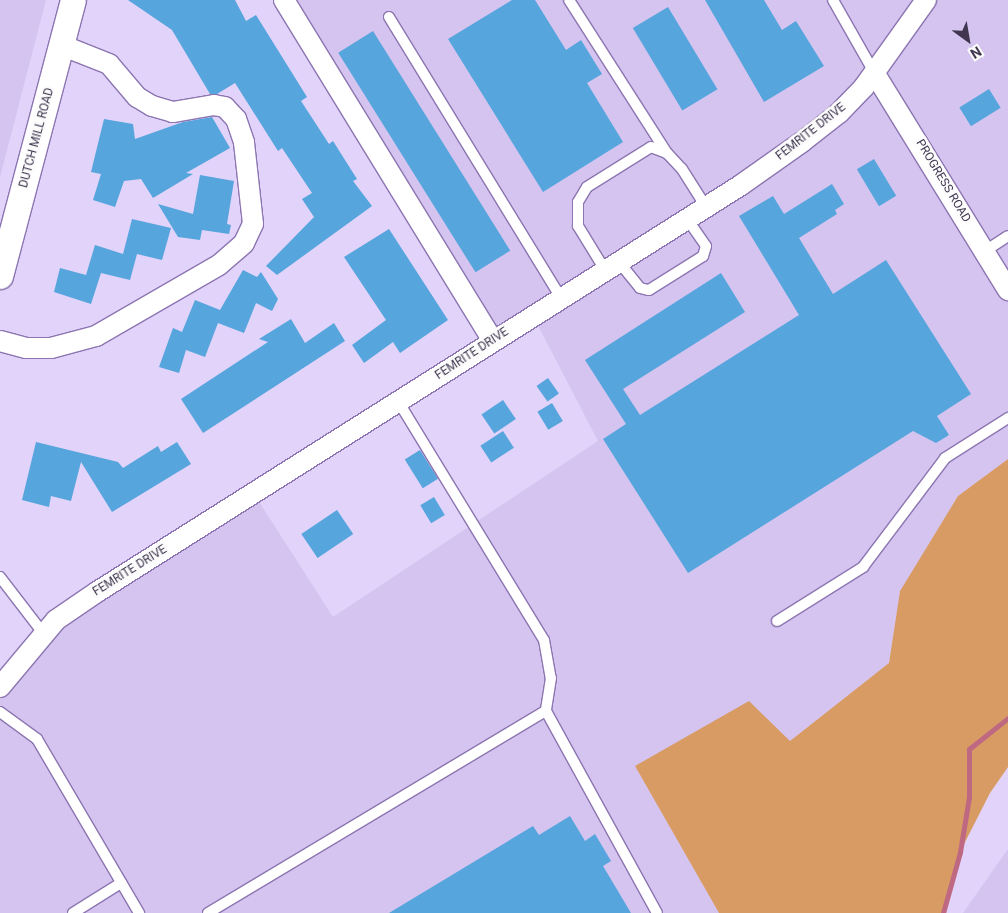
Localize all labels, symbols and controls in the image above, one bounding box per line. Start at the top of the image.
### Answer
north arrow [943,15,993,65]
text: N [968,43,984,62]
street label: DUTCH MILL ROAD [17,86,57,190]
street label: FEMRITE DRIVE [773,100,849,164]
street label: PROGRESS ROAD [913,137,973,225]
street label: FEMRITE DRIVE [433,325,511,383]
street label: FEMRITE DRIVE [90,543,170,599]

